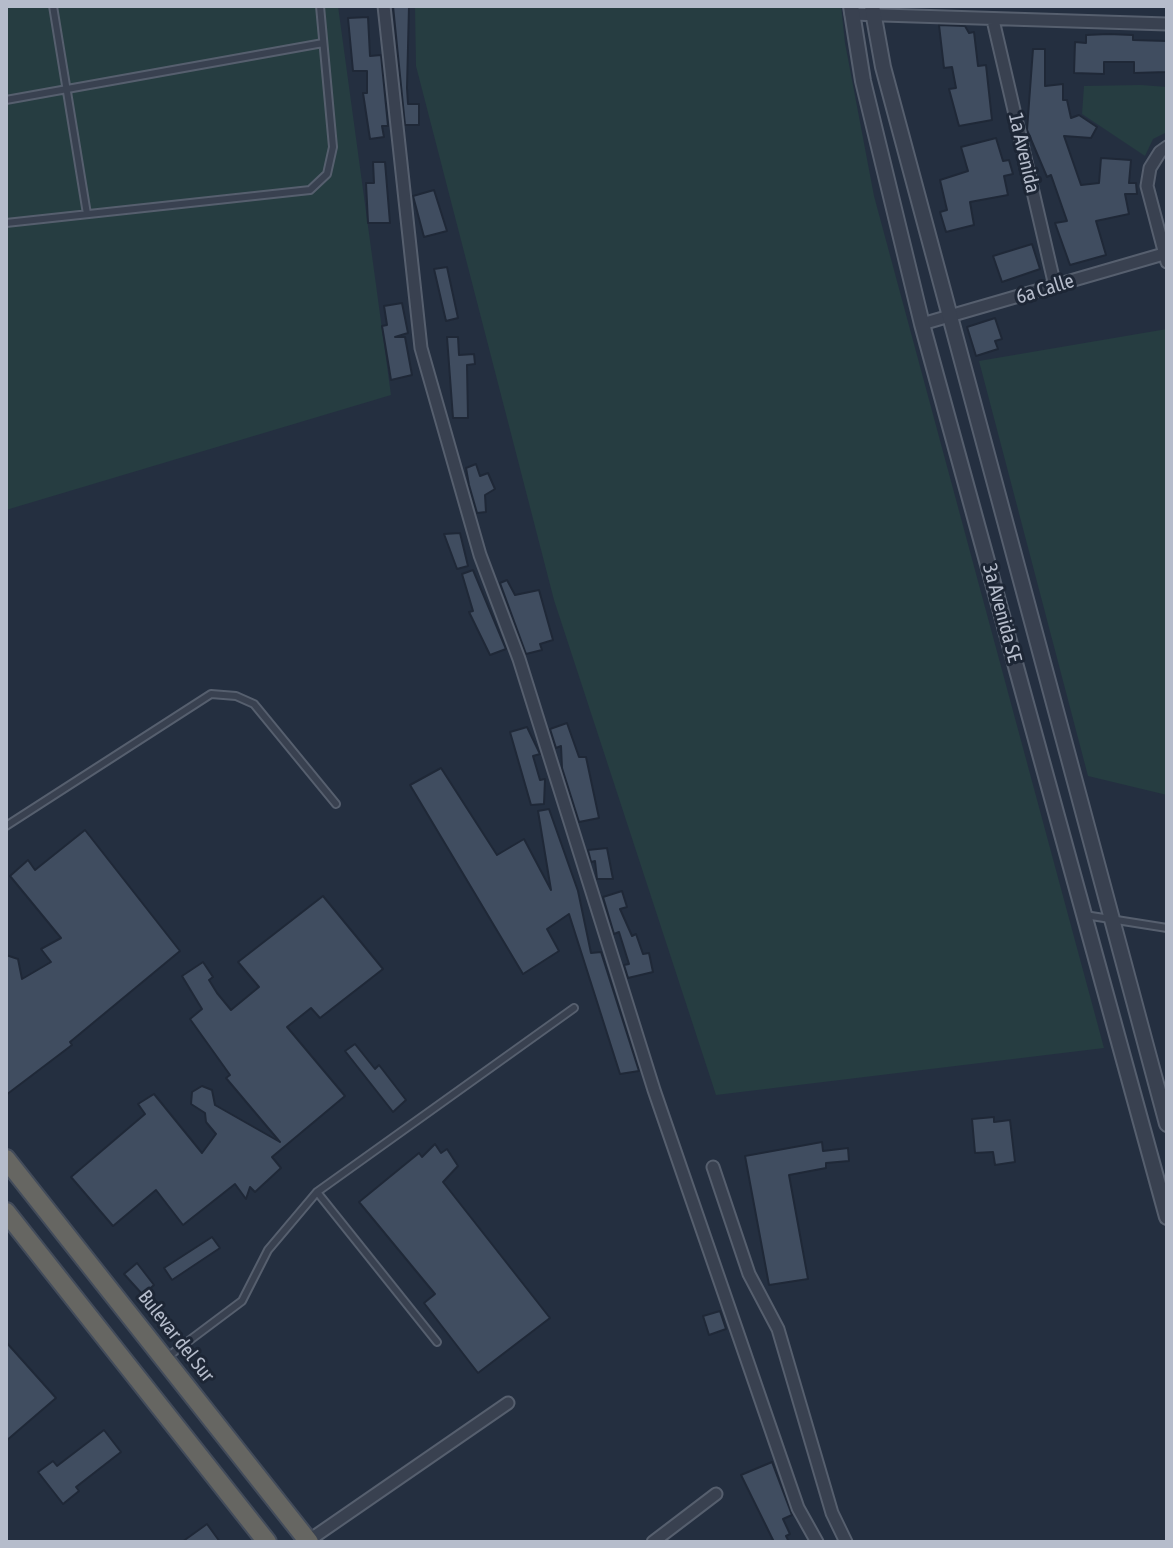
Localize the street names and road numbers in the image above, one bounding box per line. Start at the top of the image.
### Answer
street label: 1a Avenida [1003,111,1045,195]
street label: 6a Calle [1013,269,1077,309]
street label: 3a Avenida SE [977,561,1027,665]
street label: Bulevar del Sur [133,1285,219,1387]

